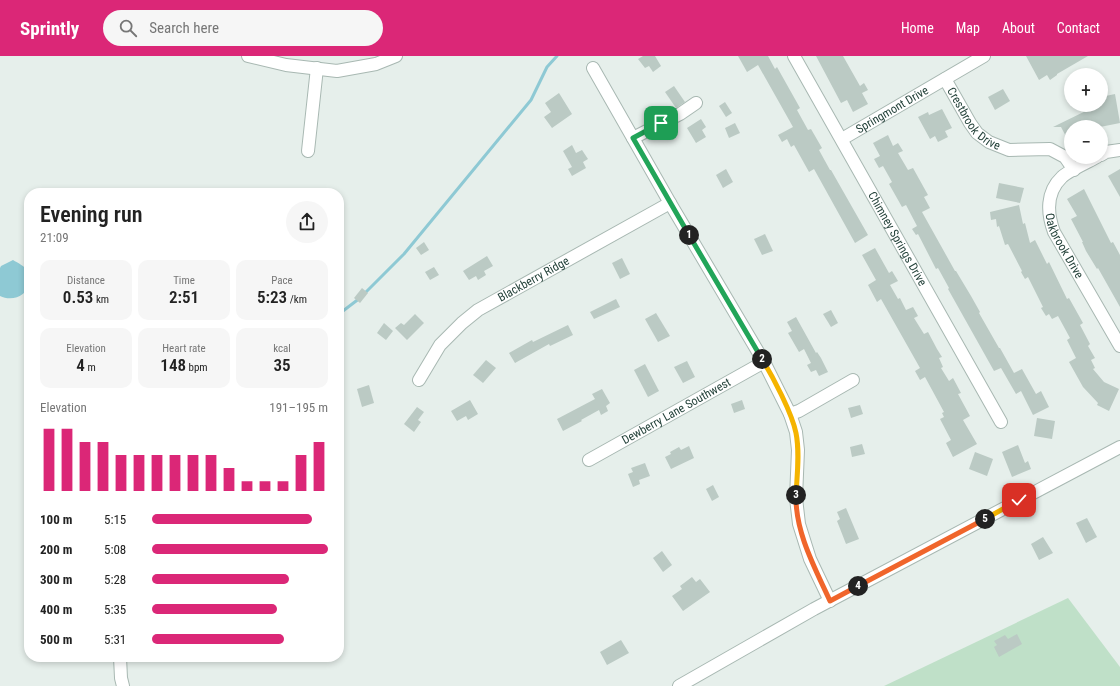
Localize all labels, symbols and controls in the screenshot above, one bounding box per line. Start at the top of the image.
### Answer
search box [103,10,383,46]
text: Sprintly [20,17,79,40]
icon: search [117,17,139,39]
text: Search here [149,19,219,37]
text: Home [901,20,934,36]
text: Map [956,20,980,36]
text: About [1002,20,1035,36]
text: Contact [1057,20,1100,36]
map controls [1064,68,1108,164]
button: + [1064,68,1108,112]
street label: Springmont Drive [853,83,931,136]
street label: Crestbrook Drive [944,85,1003,153]
pin [644,106,678,140]
icon: arrive [650,112,672,134]
button: − [1064,120,1108,164]
street label: Chimney Springs Drive [865,189,930,289]
button: share [286,201,328,243]
text: Evening run [40,202,142,227]
street label: Oakbrook Drive [1042,212,1087,281]
pin: 1 [679,225,699,245]
text: 1 [686,228,692,241]
text: 21:09 [40,230,69,245]
street label: Blackberry Ridge [495,253,572,305]
text: Distance [67,274,105,287]
text: Time [173,274,195,287]
text: Pace [271,274,293,287]
text: 0.53 [63,287,93,307]
text: 2:51 [169,287,199,307]
text: 5:23 [257,287,287,307]
text: km [93,293,109,306]
text: /km [287,293,307,306]
text: Elevation [66,342,106,355]
text: Heart rate [162,342,206,355]
text: kcal [273,342,291,355]
pin: 2 [752,349,772,369]
text: 2 [759,352,765,365]
text: 4 [76,355,85,375]
text: 148 [160,355,186,375]
text: 35 [273,355,291,375]
text: m [85,361,96,374]
text: bpm [186,361,208,374]
street label: Dewberry Lane Southwest [619,375,734,447]
text: Elevation [40,400,87,415]
text: 191–195 m [269,400,328,415]
pin [1002,483,1036,517]
pin: 3 [786,485,806,505]
text: 3 [793,488,799,501]
icon: check [1008,489,1030,511]
pin: 5 [975,509,995,529]
text: 100 m [40,512,72,527]
text: 5:15 [104,512,126,527]
text: 5 [982,512,988,525]
text: 200 m [40,542,72,557]
text: 5:08 [104,542,126,557]
text: 300 m [40,572,72,587]
text: 5:28 [104,572,126,587]
pin: 4 [848,576,868,596]
text: 4 [855,579,861,592]
text: 400 m [40,602,72,617]
text: 5:35 [104,602,126,617]
text: 500 m [40,632,72,647]
text: 5:31 [104,632,126,647]

